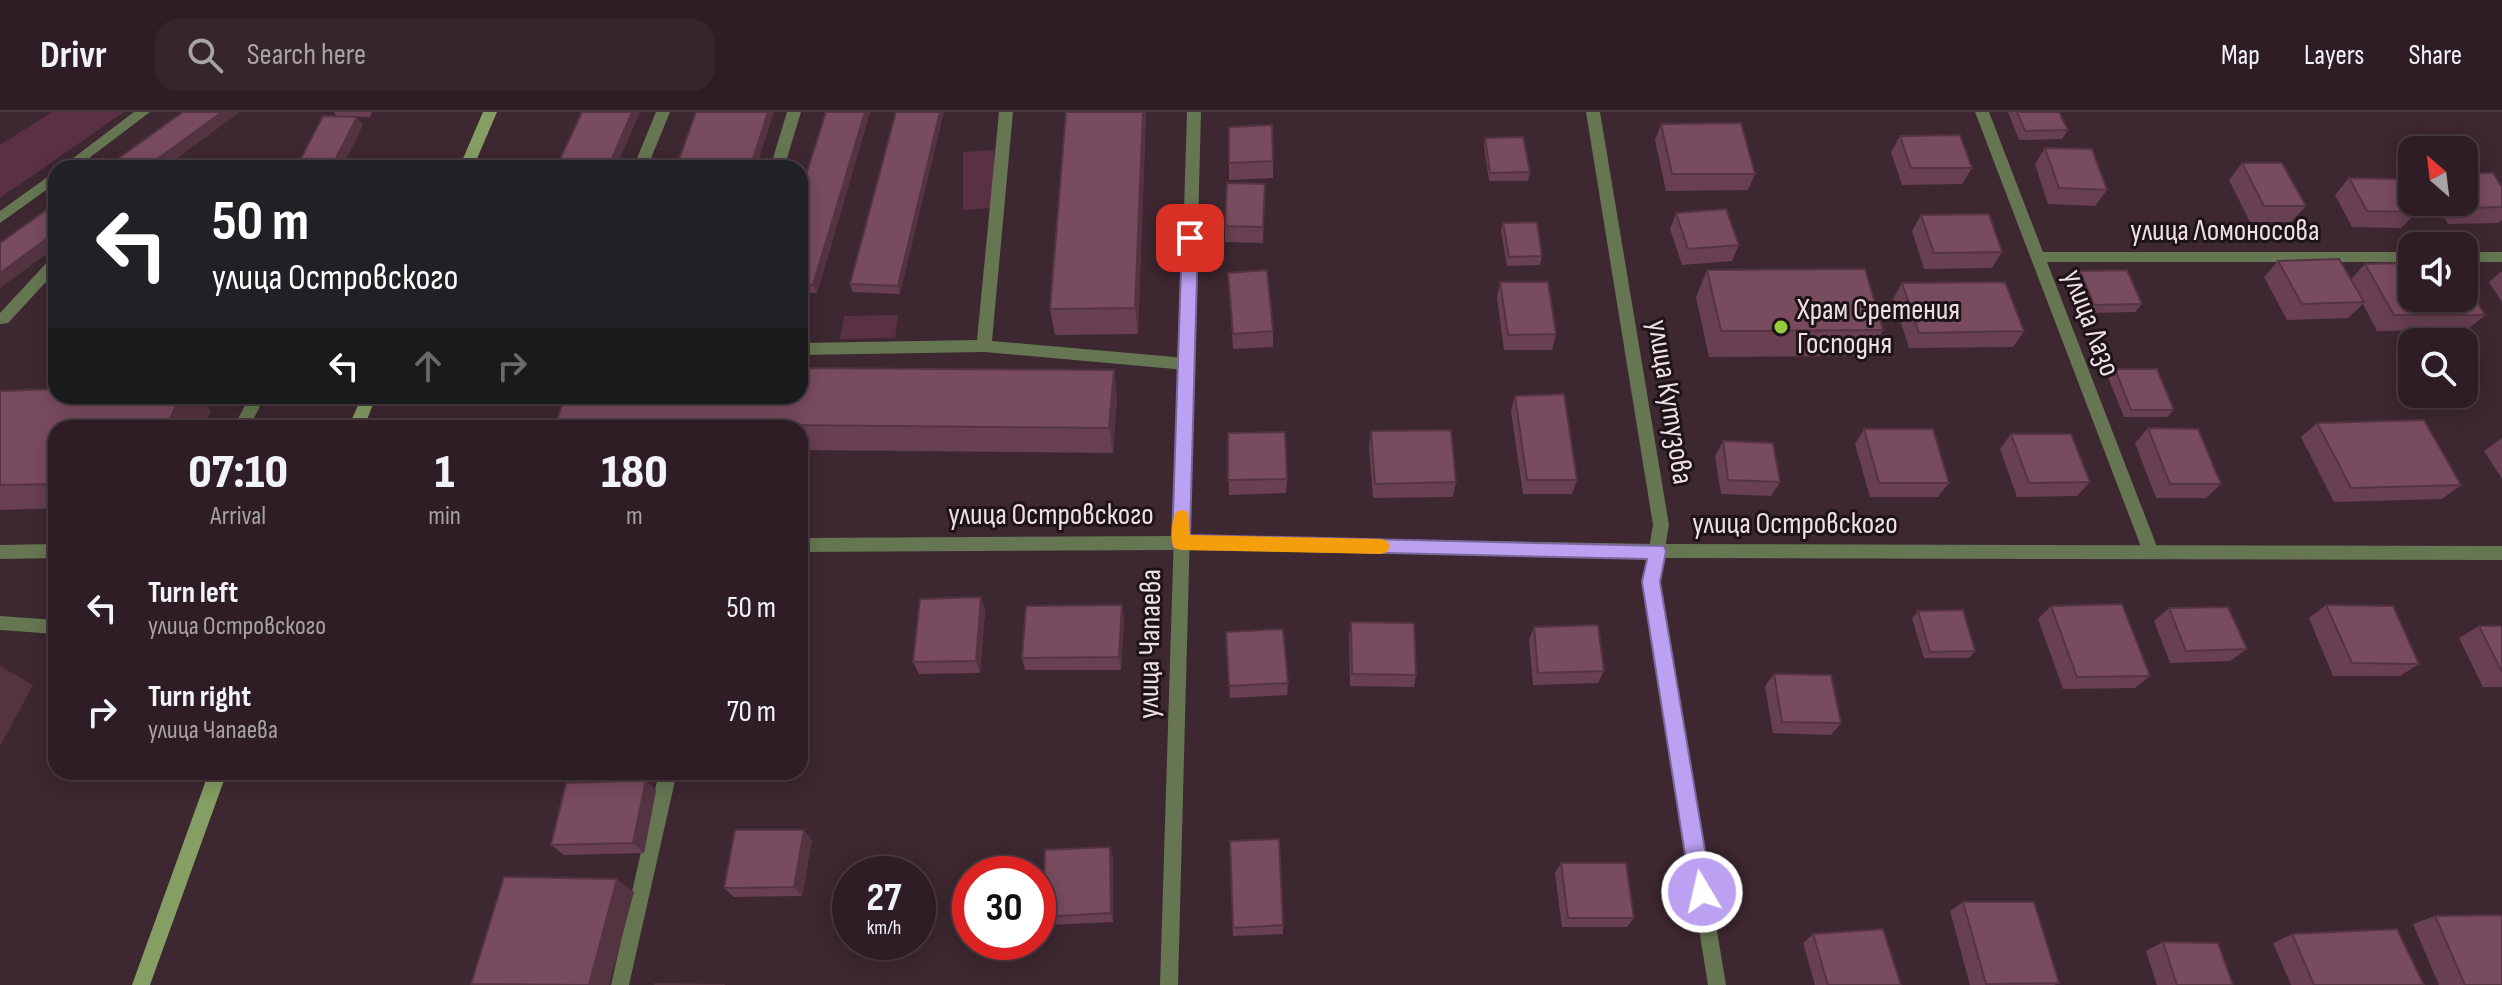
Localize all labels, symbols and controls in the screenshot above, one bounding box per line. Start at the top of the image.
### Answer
search box [155,19,715,91]
text: Drivr [40,33,107,78]
icon: search [183,33,227,77]
text: Search here [247,37,366,73]
text: Map [2221,39,2260,72]
text: Layers [2304,39,2364,72]
text: Share [2408,39,2462,72]
north arrow [2398,136,2478,216]
map controls [2398,136,2478,408]
text: 50 m [212,189,309,256]
icon: left [80,192,184,296]
pin [1156,204,1224,272]
street label: улица Ломоносова [2130,213,2320,249]
icon: arrive [1168,216,1212,260]
button: sound [2398,232,2478,312]
text: улица Островского [212,257,459,300]
street label: улица Лазо [2054,265,2128,381]
place label: Храм Сретения Господня [1796,292,1960,362]
street label: улица Кутузова [1639,317,1701,487]
marker: Храм Сретения Господня [1772,318,1790,336]
button: search [2398,328,2478,408]
icon: left [322,344,366,388]
icon: ahead [406,344,450,388]
icon: right [490,344,534,388]
text: 07:10 [188,444,288,501]
text: 1 [435,444,454,501]
text: 180 [601,444,668,501]
street label: улица Островского [948,497,1154,533]
text: Arrival [210,501,266,532]
text: min [428,501,461,532]
text: m [626,501,643,532]
street label: улица Островского [1692,506,1898,542]
street label: улица Чапаева [1131,569,1169,719]
text: Turn left [148,575,238,611]
icon: left [80,586,124,630]
text: 50 m [727,590,776,626]
text: улица Островского [148,611,326,642]
text: Turn right [148,679,251,715]
icon: right [80,690,124,734]
text: 70 m [727,694,776,730]
text: улица Чапаева [148,715,278,746]
position arrow [1660,850,1744,934]
speed limit sign: 30 [952,856,1056,960]
text: 27 [867,874,901,922]
text: km/h [867,916,901,940]

